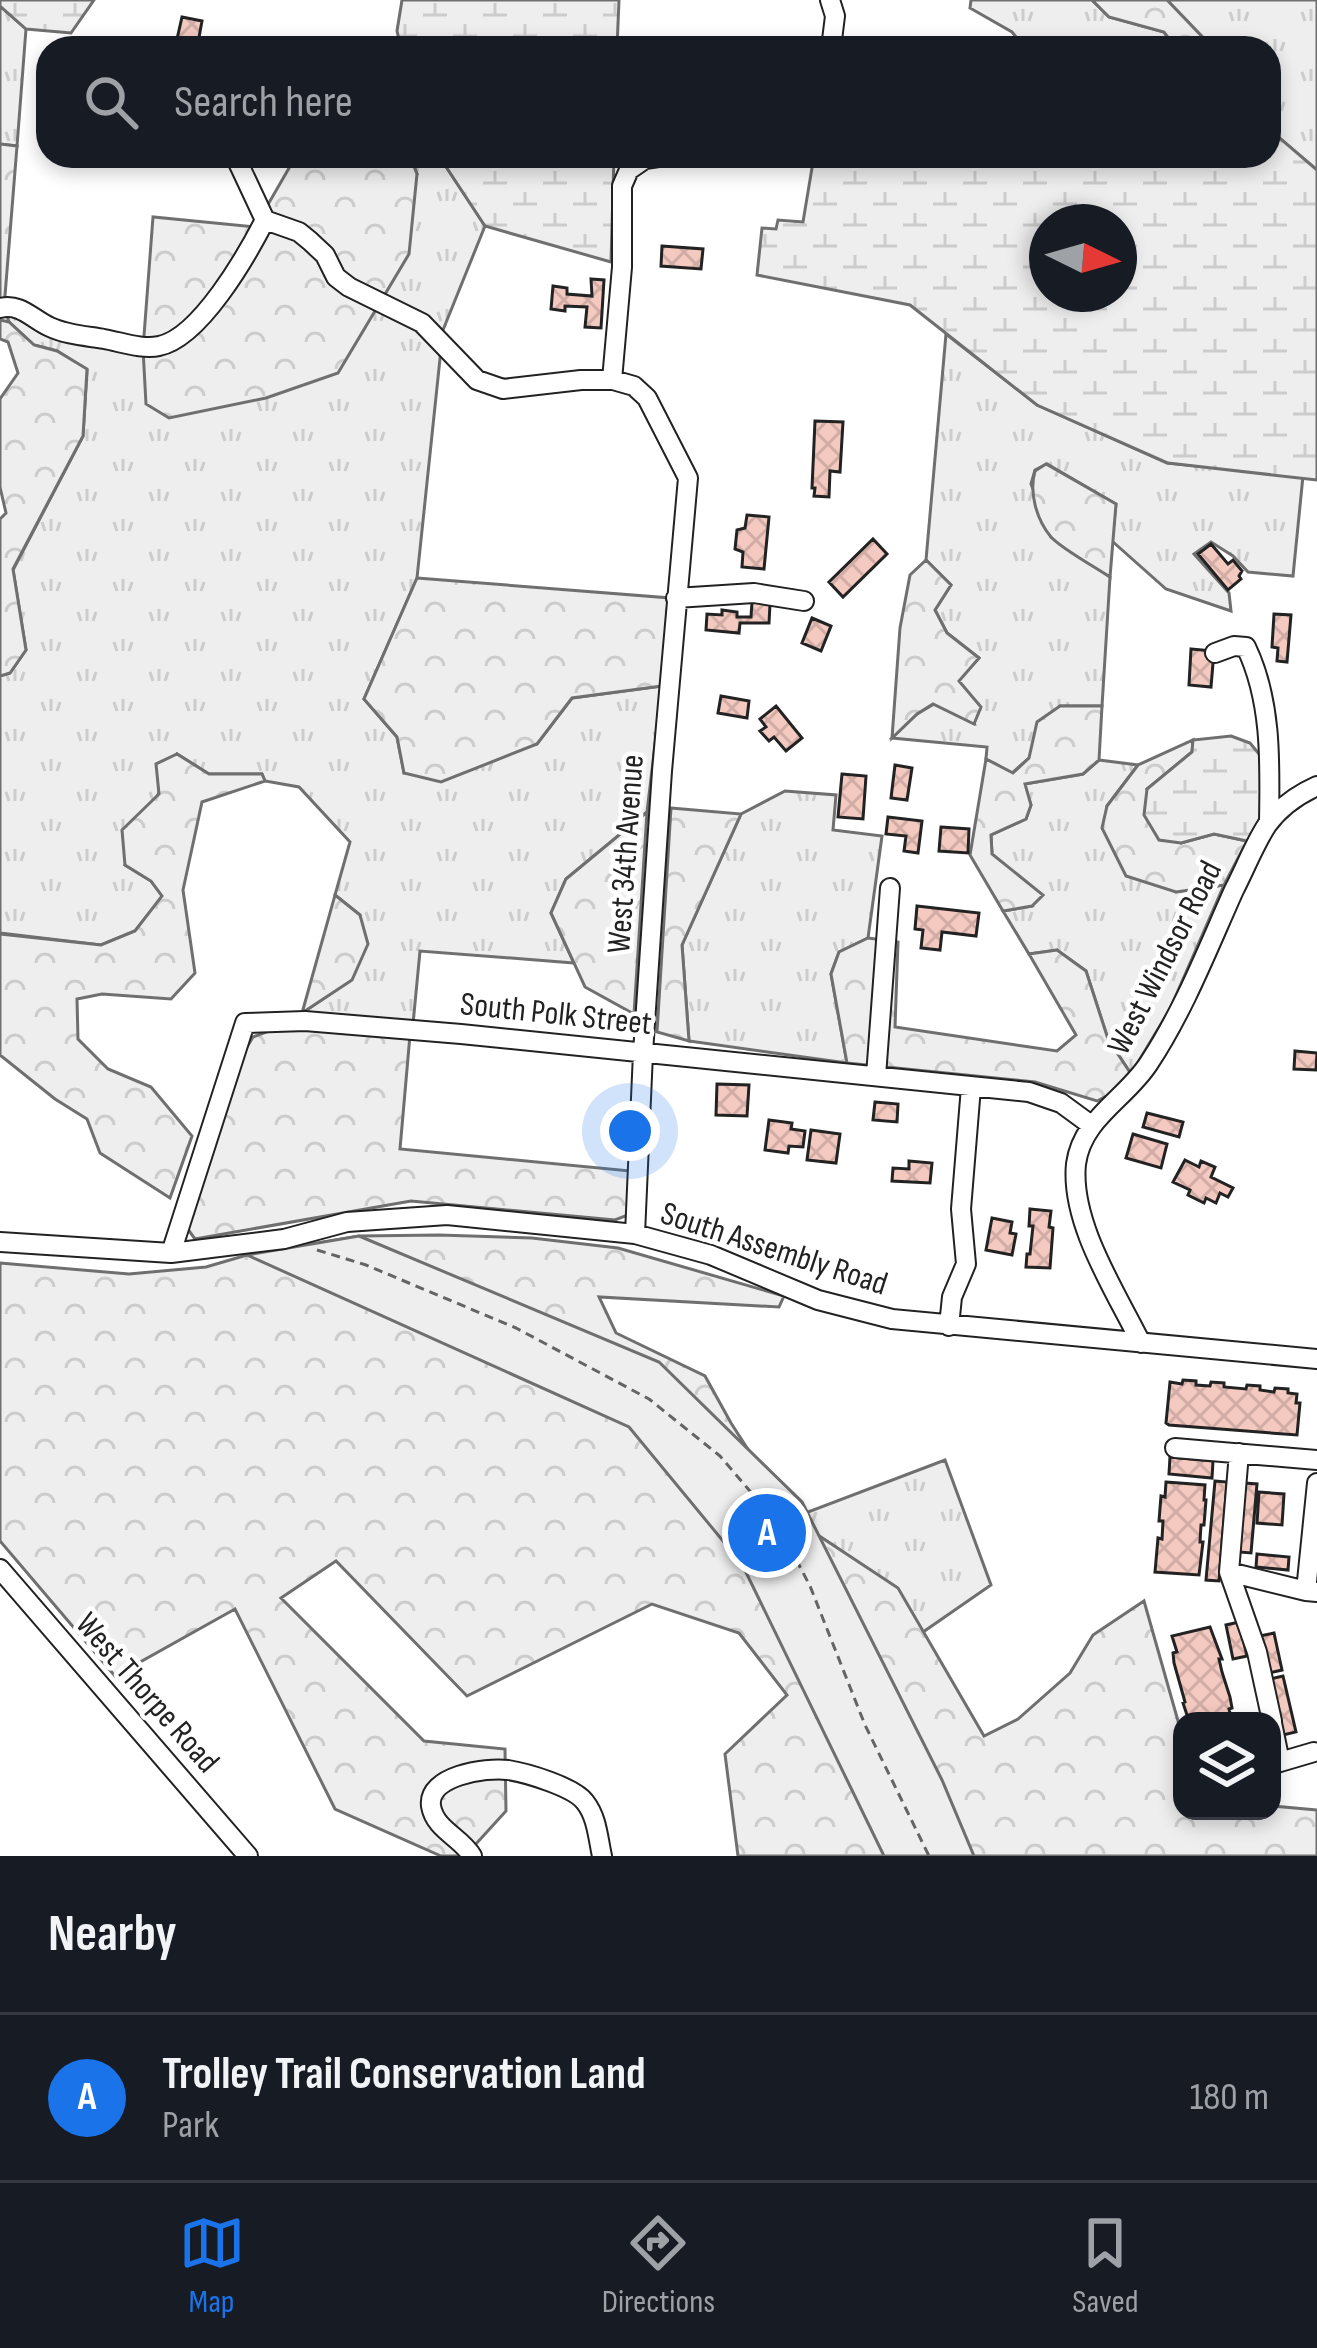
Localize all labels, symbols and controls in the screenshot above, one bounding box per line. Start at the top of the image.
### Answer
search box [36,36,1281,168]
icon: search [78,69,144,135]
text: Search here [174,75,353,130]
north arrow [1029,204,1137,312]
street label: West 34th Avenue [599,753,653,955]
street label: West Windsor Road [1099,854,1231,1062]
street label: South Polk Street [458,984,654,1044]
your location [600,1101,660,1161]
street label: South Assembly Road [656,1194,892,1304]
pin: A [728,1488,806,1578]
street label: West Thorpe Road [67,1605,227,1781]
map controls [1173,1712,1281,1820]
button: layers [1173,1712,1281,1820]
text: Nearby [48,1904,177,1965]
text: Trolley Trail Conservation Land [162,2047,646,2102]
text: A [78,2074,96,2121]
text: 180 m [1190,2074,1269,2121]
text: Park [162,2102,219,2149]
tab: Map [179,2210,245,2322]
tab: Directions [602,2210,715,2322]
tab: Saved [1072,2210,1138,2322]

